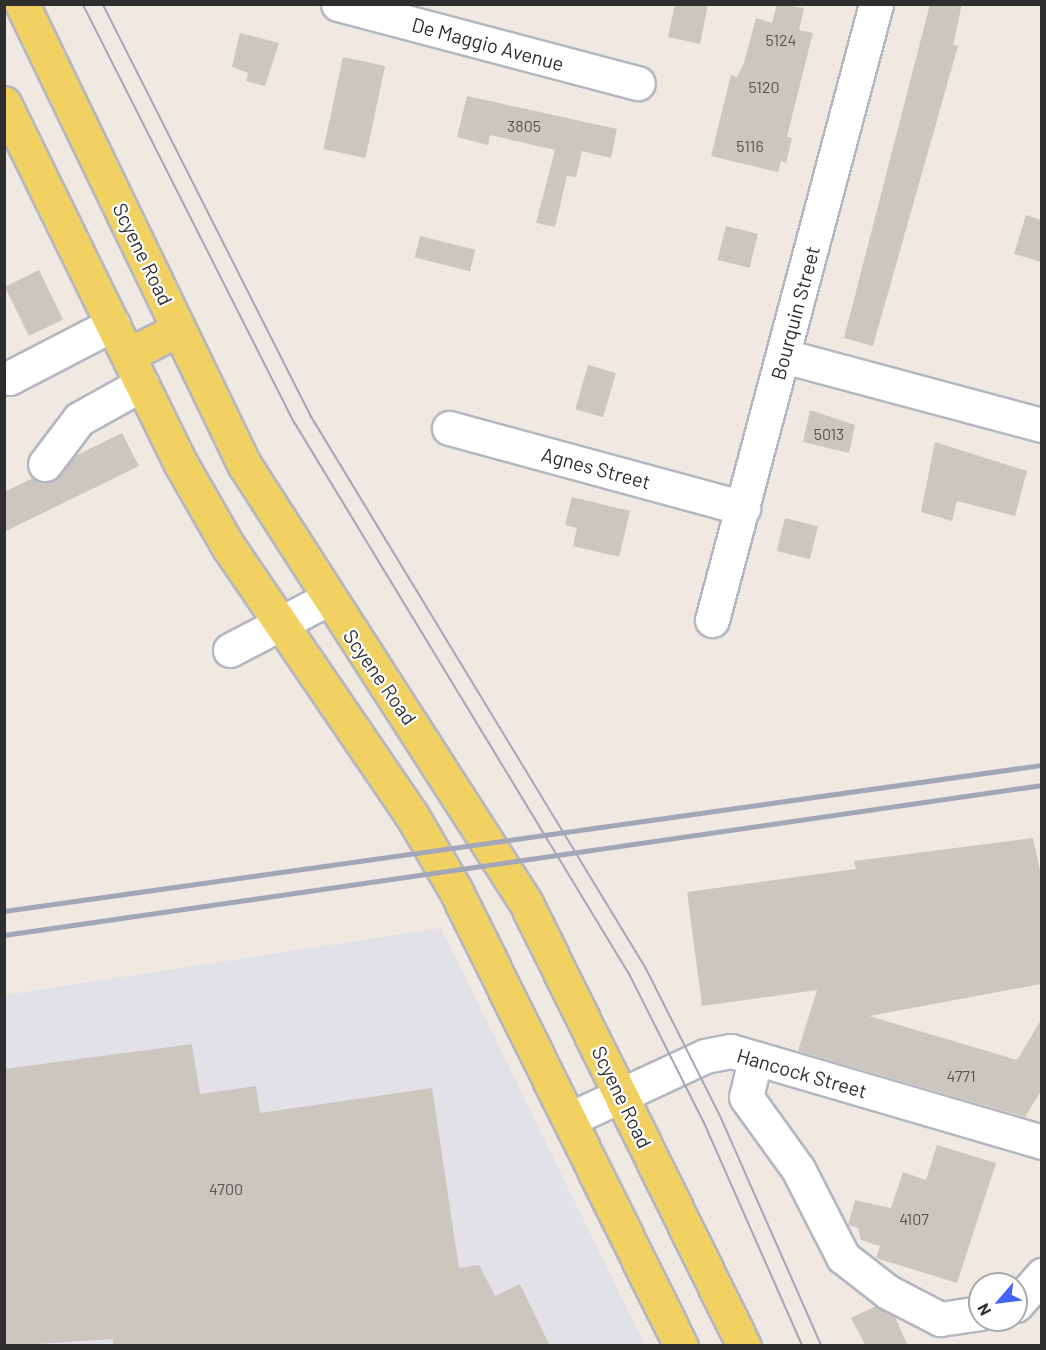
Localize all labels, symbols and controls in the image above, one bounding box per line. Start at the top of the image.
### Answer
street label: De Maggio Avenue [409,12,567,76]
house number: 5124 [766,30,796,50]
house number: 5120 [749,77,779,97]
house number: 3805 [507,116,541,136]
house number: 5116 [736,136,764,156]
street label: Scyene Road [108,199,178,309]
street label: Bourquin Street [766,244,824,382]
house number: 5013 [814,424,844,444]
street label: Agnes Street [539,442,653,494]
street label: Scyene Road [338,625,422,729]
street label: Scyene Road [587,1042,657,1152]
street label: Hancock Street [734,1043,870,1103]
house number: 4771 [946,1066,976,1086]
house number: 4700 [209,1179,243,1199]
house number: 4107 [899,1209,929,1229]
north arrow [968,1272,1028,1332]
text: N [973,1301,994,1319]

